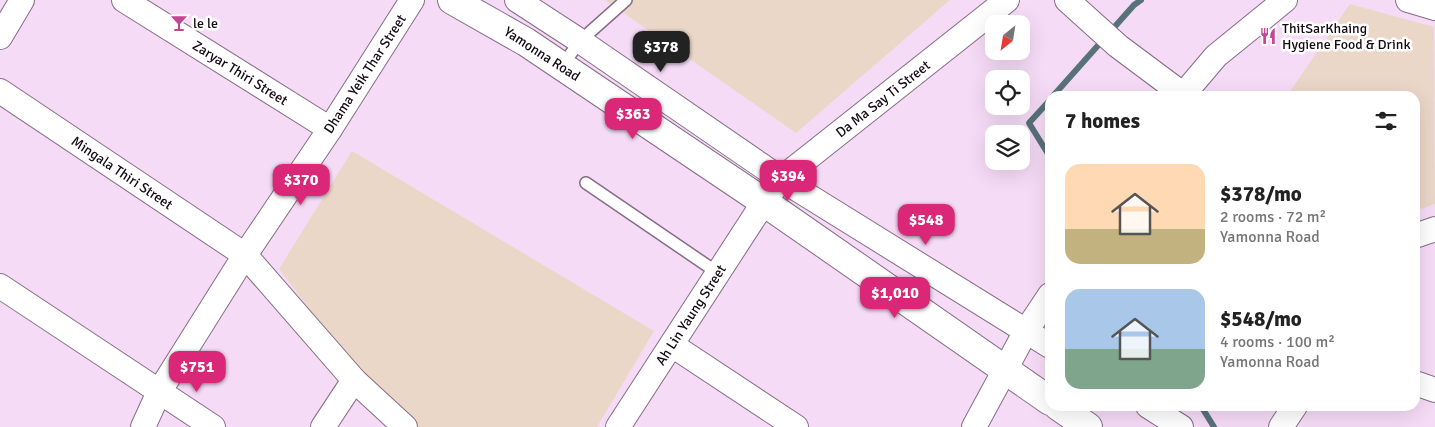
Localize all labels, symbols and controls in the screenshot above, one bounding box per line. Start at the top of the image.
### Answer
street label: Dhama Yeik Thar Street [320,11,410,137]
bar icon: le le [169,13,189,33]
place label: le le [193,15,218,32]
north arrow [985,15,1030,60]
map controls [985,15,1030,170]
place label: ThitSarKhaing Hygiene Food & Drink [1282,20,1410,53]
street label: Yamonna Road [501,23,583,85]
restaurant icon: ThitSarKhaing Hygiene Food & Drink [1258,26,1278,46]
pin: $378 [631,30,691,73]
street label: Zaryar Thiri Street [189,37,291,109]
text: $378 [644,37,678,57]
street label: Da Ma Say Ti Street [832,57,934,141]
button: locate [985,70,1030,115]
pin: $363 [603,98,663,140]
text: $363 [616,104,650,124]
icon: filters [1372,107,1400,135]
text: 7 homes [1065,108,1140,134]
button: layers [985,125,1030,170]
street label: Mingala Thiri Street [68,133,176,213]
pin: $394 [758,160,818,202]
pin: $370 [271,164,331,206]
text: $394 [771,166,805,186]
text: $370 [284,170,318,190]
text: $378/mo [1220,181,1302,207]
icon: home [1105,184,1165,244]
pin: $548 [896,204,956,246]
text: 2 rooms · 72 m² [1220,207,1326,227]
text: $548 [909,210,943,230]
text: Yamonna Road [1220,227,1320,247]
street label: Ah Lin Yaung Street [652,261,730,369]
pin: $1,010 [854,276,936,319]
text: $1,010 [871,283,919,303]
text: $548/mo [1220,306,1302,332]
icon: home [1105,309,1165,369]
text: 4 rooms · 100 m² [1220,332,1335,352]
pin: $751 [167,350,227,393]
text: Yamonna Road [1220,352,1320,372]
text: $751 [180,357,214,377]

